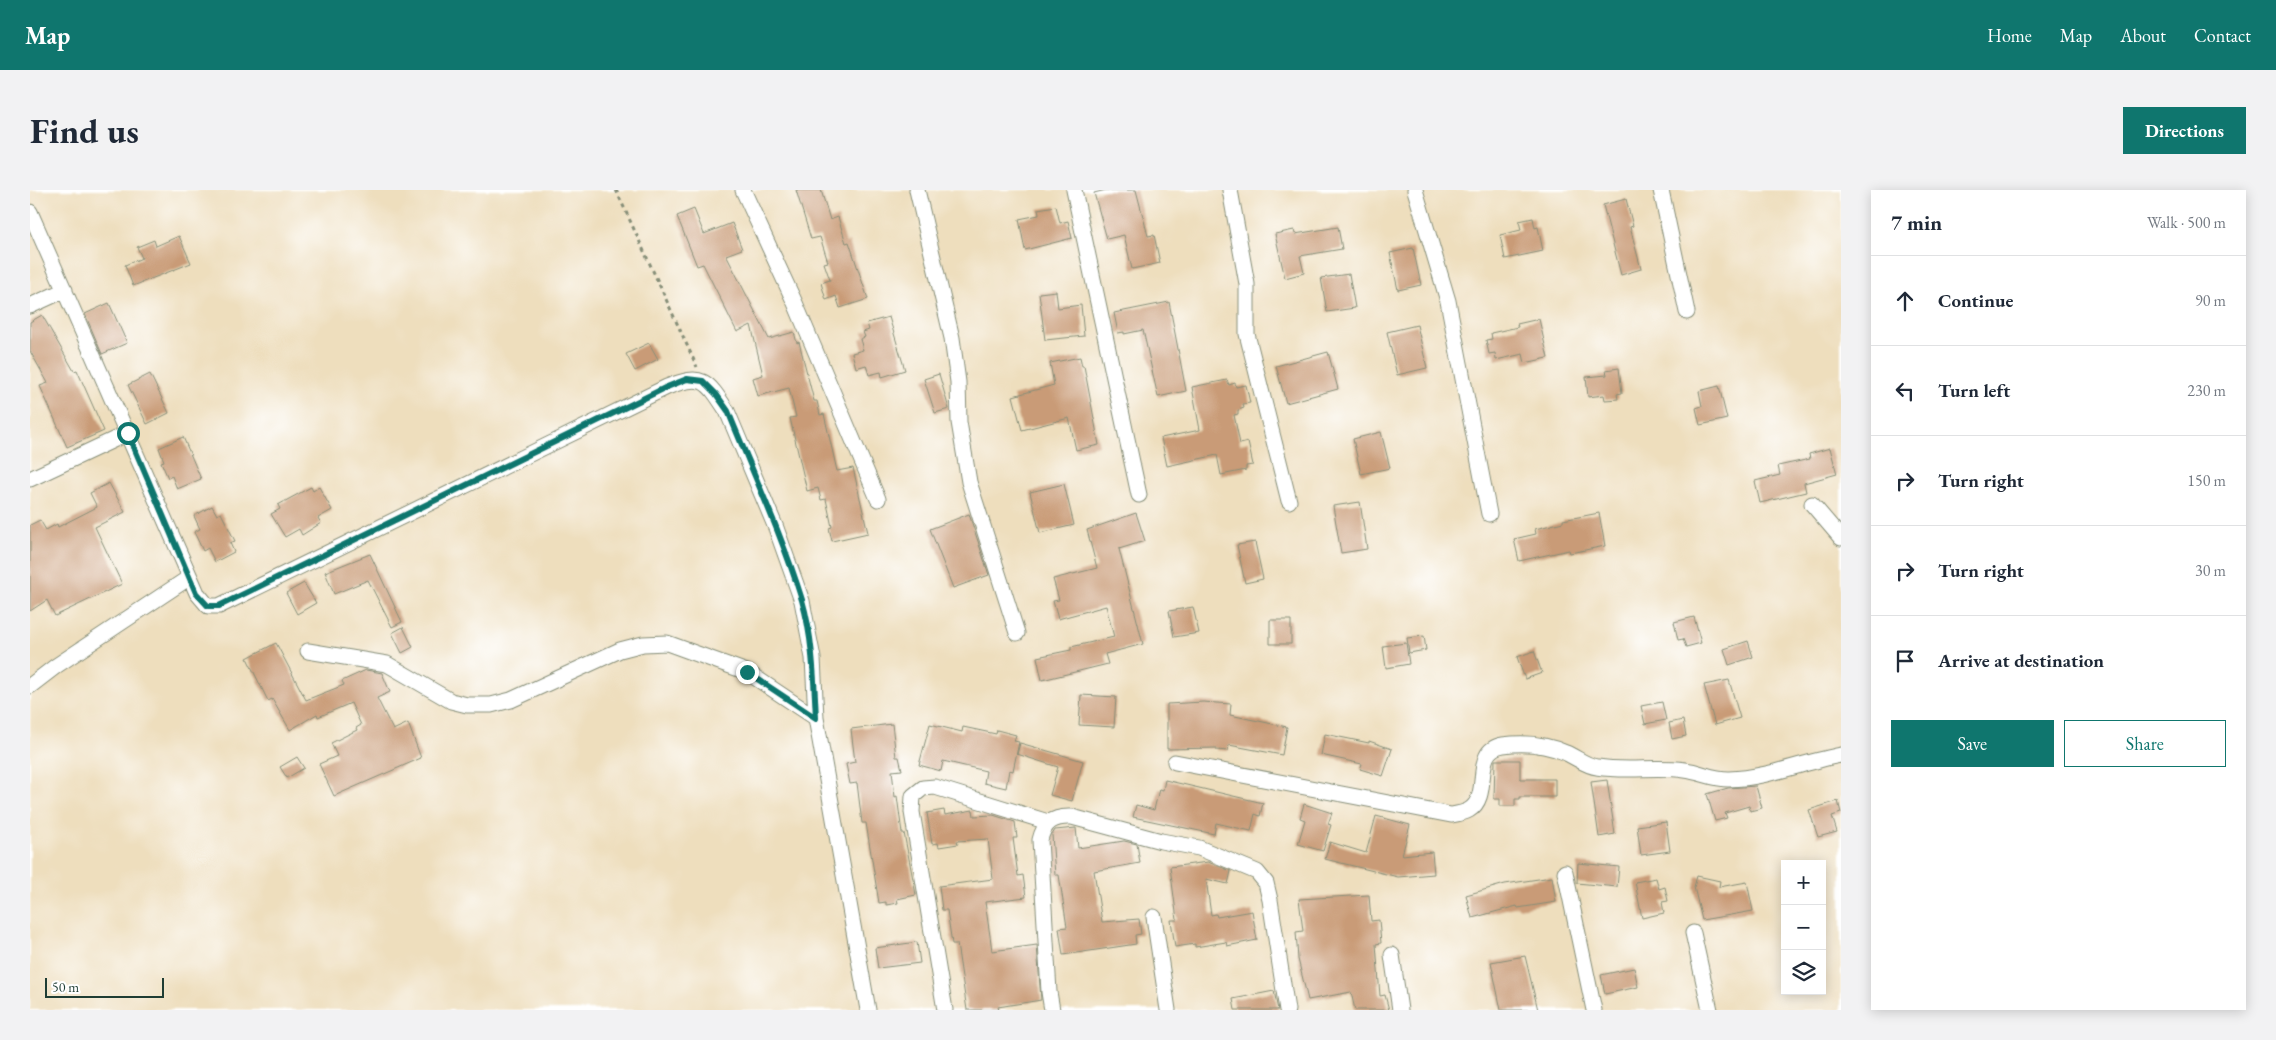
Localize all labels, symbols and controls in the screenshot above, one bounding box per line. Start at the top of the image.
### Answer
text: Map [25,20,70,51]
text: Home [1987,24,2032,47]
text: Map [2060,24,2092,47]
text: About [2120,24,2166,47]
text: Contact [2194,24,2251,47]
button: Directions [2123,107,2246,154]
text: Find us [30,108,139,153]
text: 7 min [1891,209,1942,236]
text: Walk · 500 m [2147,212,2226,233]
icon: ahead [1891,287,1919,315]
text: Continue [1938,288,2013,313]
text: 90 m [2195,290,2226,311]
icon: left [1891,377,1919,405]
text: Turn left [1938,378,2010,403]
text: 230 m [2187,380,2226,401]
route start [117,422,140,445]
icon: right [1891,467,1919,495]
text: Turn right [1938,468,2024,493]
text: 150 m [2187,470,2226,491]
icon: right [1891,557,1919,585]
text: Turn right [1938,558,2024,583]
text: 30 m [2195,560,2226,581]
icon: arrive [1891,647,1919,675]
text: Arrive at destination [1938,648,2104,673]
route end [736,661,759,684]
button: Save [1891,720,2054,767]
button: Share [2064,720,2226,767]
map controls [1781,860,1826,995]
button: + [1781,860,1826,905]
button: − [1781,905,1826,950]
button: layers [1781,950,1826,995]
scale bar [45,975,164,998]
text: 50 m [52,978,79,996]

